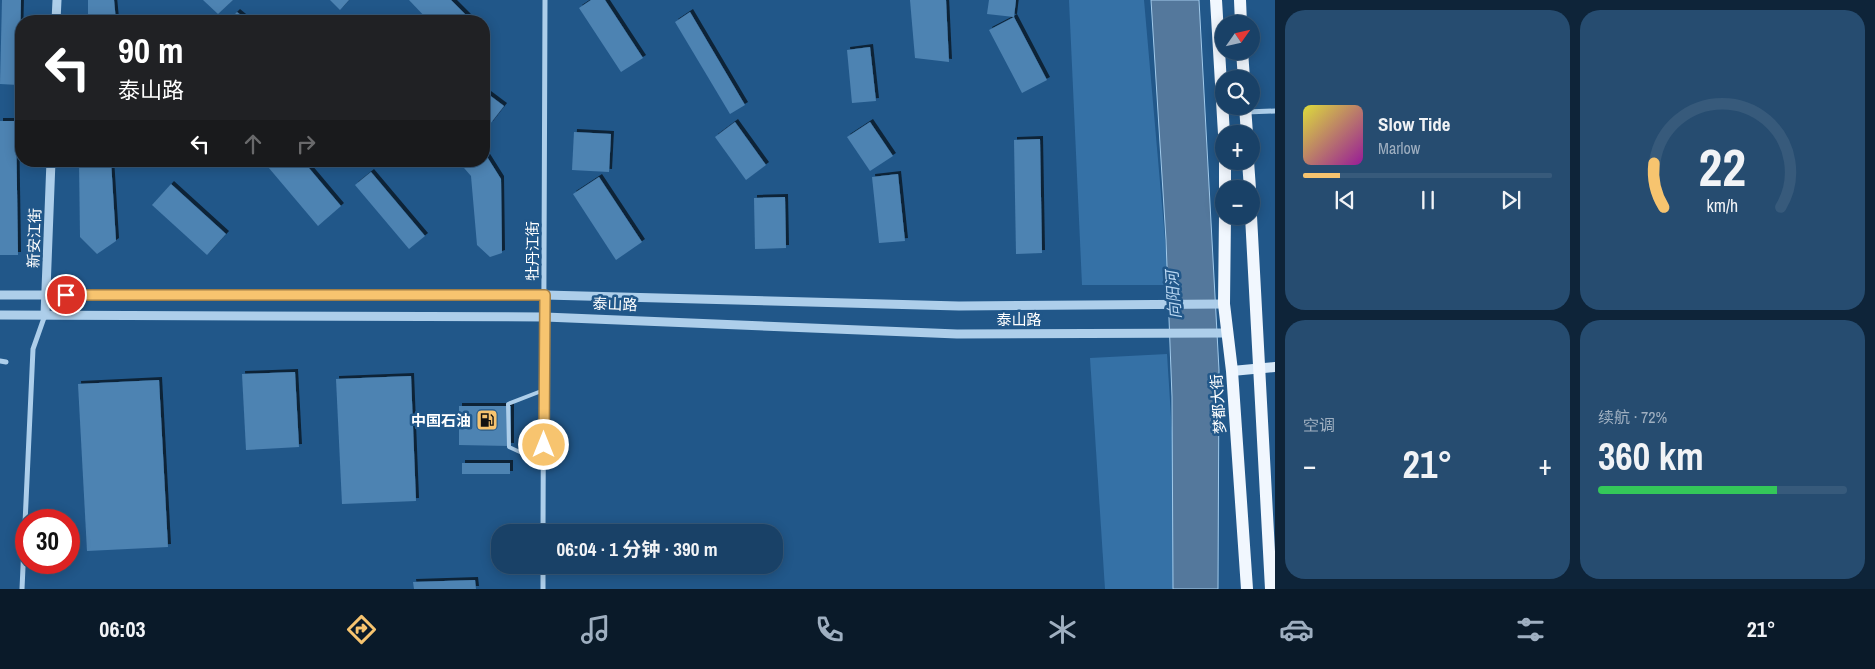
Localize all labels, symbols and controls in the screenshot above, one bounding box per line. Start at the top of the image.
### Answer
north arrow [1215,15,1260,60]
map controls [1215,15,1260,225]
text: 90 m [118,27,183,74]
icon: left [35,35,100,100]
button: search [1215,70,1260,115]
text: 泰山路 [118,75,184,105]
text: Slow Tide [1378,111,1450,137]
button: + [1215,125,1260,170]
icon: left [186,130,214,158]
icon: ahead [239,130,267,158]
icon: right [292,130,320,158]
text: 22 [1699,132,1746,202]
text: Marlow [1378,137,1420,159]
button: − [1215,180,1260,225]
icon: previous [1331,186,1359,214]
icon: pause [1414,186,1442,214]
icon: next [1497,186,1525,214]
text: km/h [1707,194,1738,218]
street label: 新安江街 [22,208,46,268]
street label: 牡丹江街 [522,221,543,281]
water label: 向阳河 [1160,267,1186,320]
pin [45,274,87,316]
icon: arrive [52,281,80,309]
street label: 泰山路 [592,293,638,315]
street label: 泰山路 [996,309,1042,330]
street label: 梦都大街 [1205,373,1231,435]
text: 续航 · 72% [1598,406,1667,428]
fuel station icon: 中国石油 [475,408,499,432]
place label: 中国石油 [411,410,471,431]
text: 空调 [1303,414,1335,436]
position arrow [517,418,569,470]
text: 360 km [1598,431,1704,482]
text: 21° [1403,439,1452,490]
text: − [1303,446,1316,484]
text: + [1539,446,1552,484]
speed limit sign: 30 [15,509,80,574]
text: 06:04 · 1 分钟 · 390 m [556,536,718,562]
icon: directions [344,612,379,647]
icon: music [578,612,613,647]
icon: phone [812,612,847,647]
icon: climate [1045,612,1080,647]
icon: car [1279,612,1314,647]
icon: filters [1513,612,1548,647]
text: 06:03 [99,614,146,644]
text: 21° [1747,614,1776,644]

